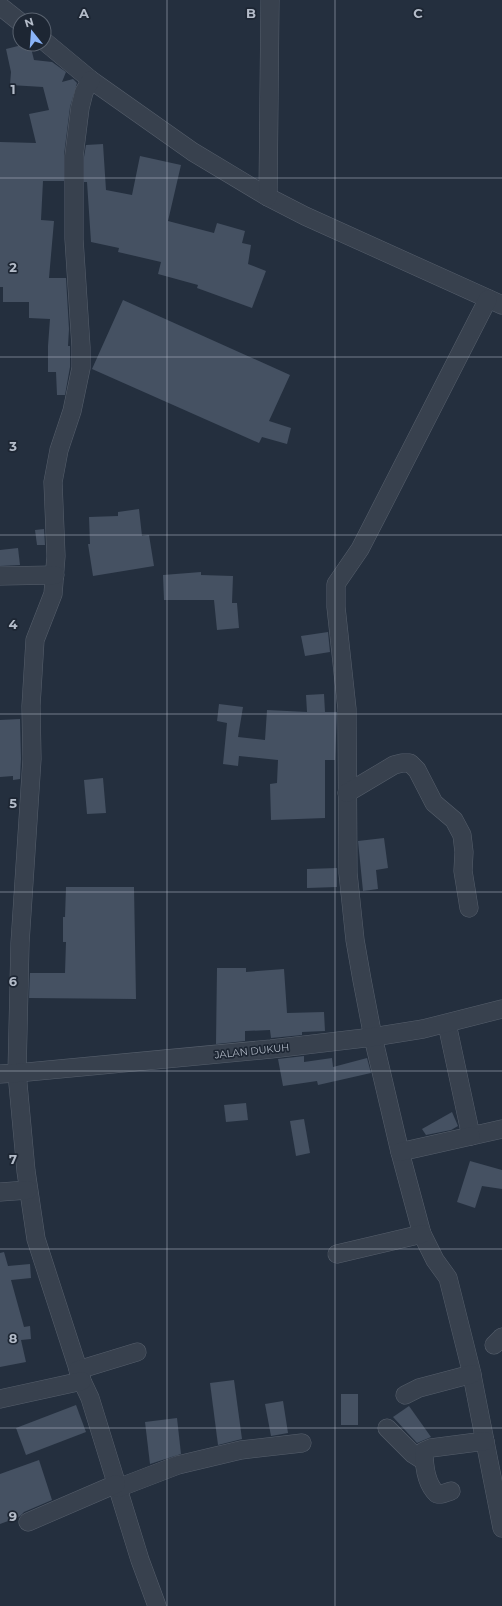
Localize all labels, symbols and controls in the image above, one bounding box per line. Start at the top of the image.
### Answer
text: A [78,5,90,21]
text: B [246,5,256,21]
text: C [413,5,423,21]
north arrow [12,12,52,52]
text: N [23,14,35,30]
text: 1 [10,81,16,97]
text: 2 [9,259,17,275]
text: 3 [8,438,17,454]
text: 4 [9,616,18,632]
text: 5 [9,795,17,811]
text: 6 [9,973,18,989]
street label: JALAN DUKUH [213,1041,290,1061]
text: 7 [9,1151,17,1167]
text: 8 [9,1330,18,1346]
text: 9 [9,1508,17,1524]

